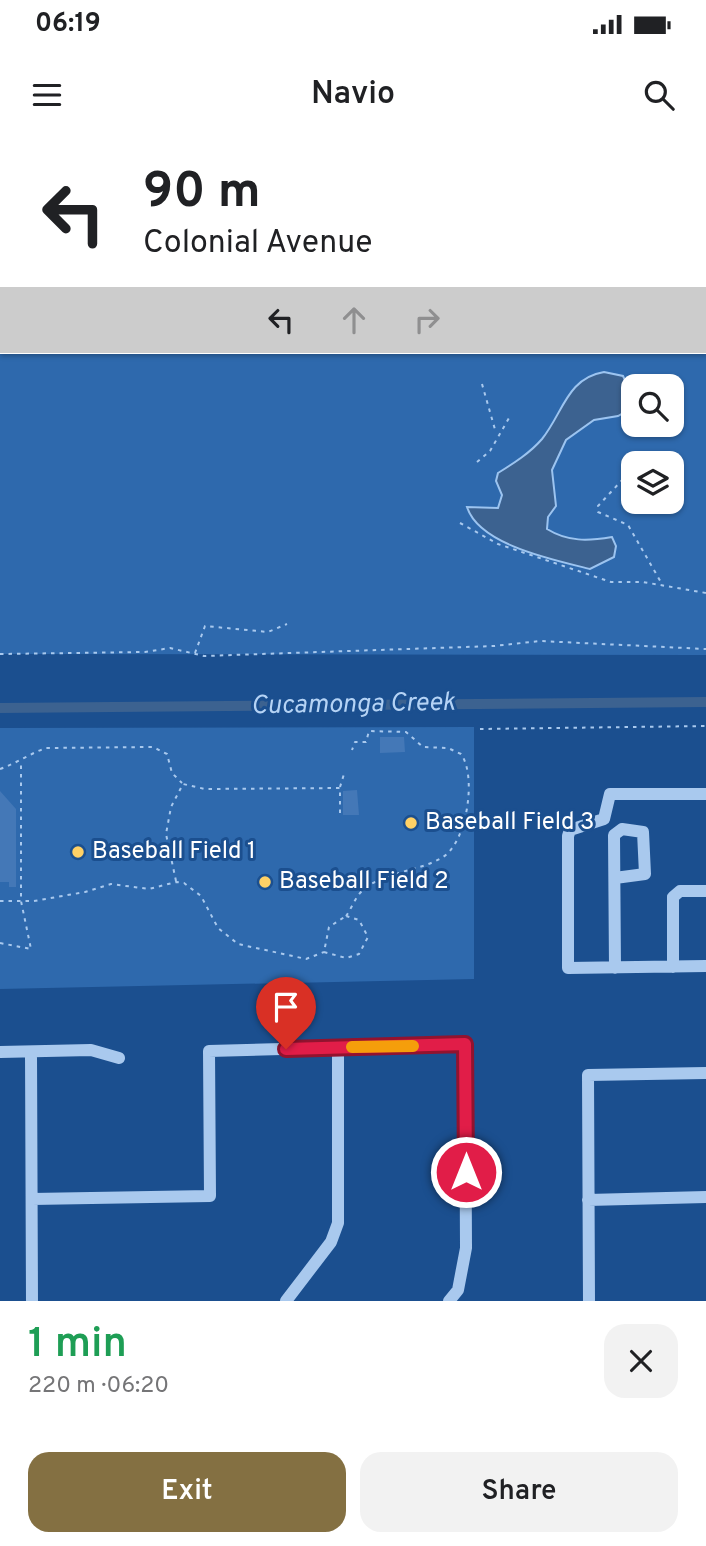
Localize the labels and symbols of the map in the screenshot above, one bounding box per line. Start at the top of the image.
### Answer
water label: Cucamonga Creek [251,687,456,723]
place label: Baseball Field 3 [425,808,595,838]
marker: Baseball Field 3 [403,815,419,831]
place label: Baseball Field 1 [92,837,256,867]
marker: Baseball Field 1 [70,844,86,860]
place label: Baseball Field 2 [279,867,449,897]
marker: Baseball Field 2 [257,874,273,890]
pin [256,977,316,1049]
position arrow [429,1135,503,1209]

